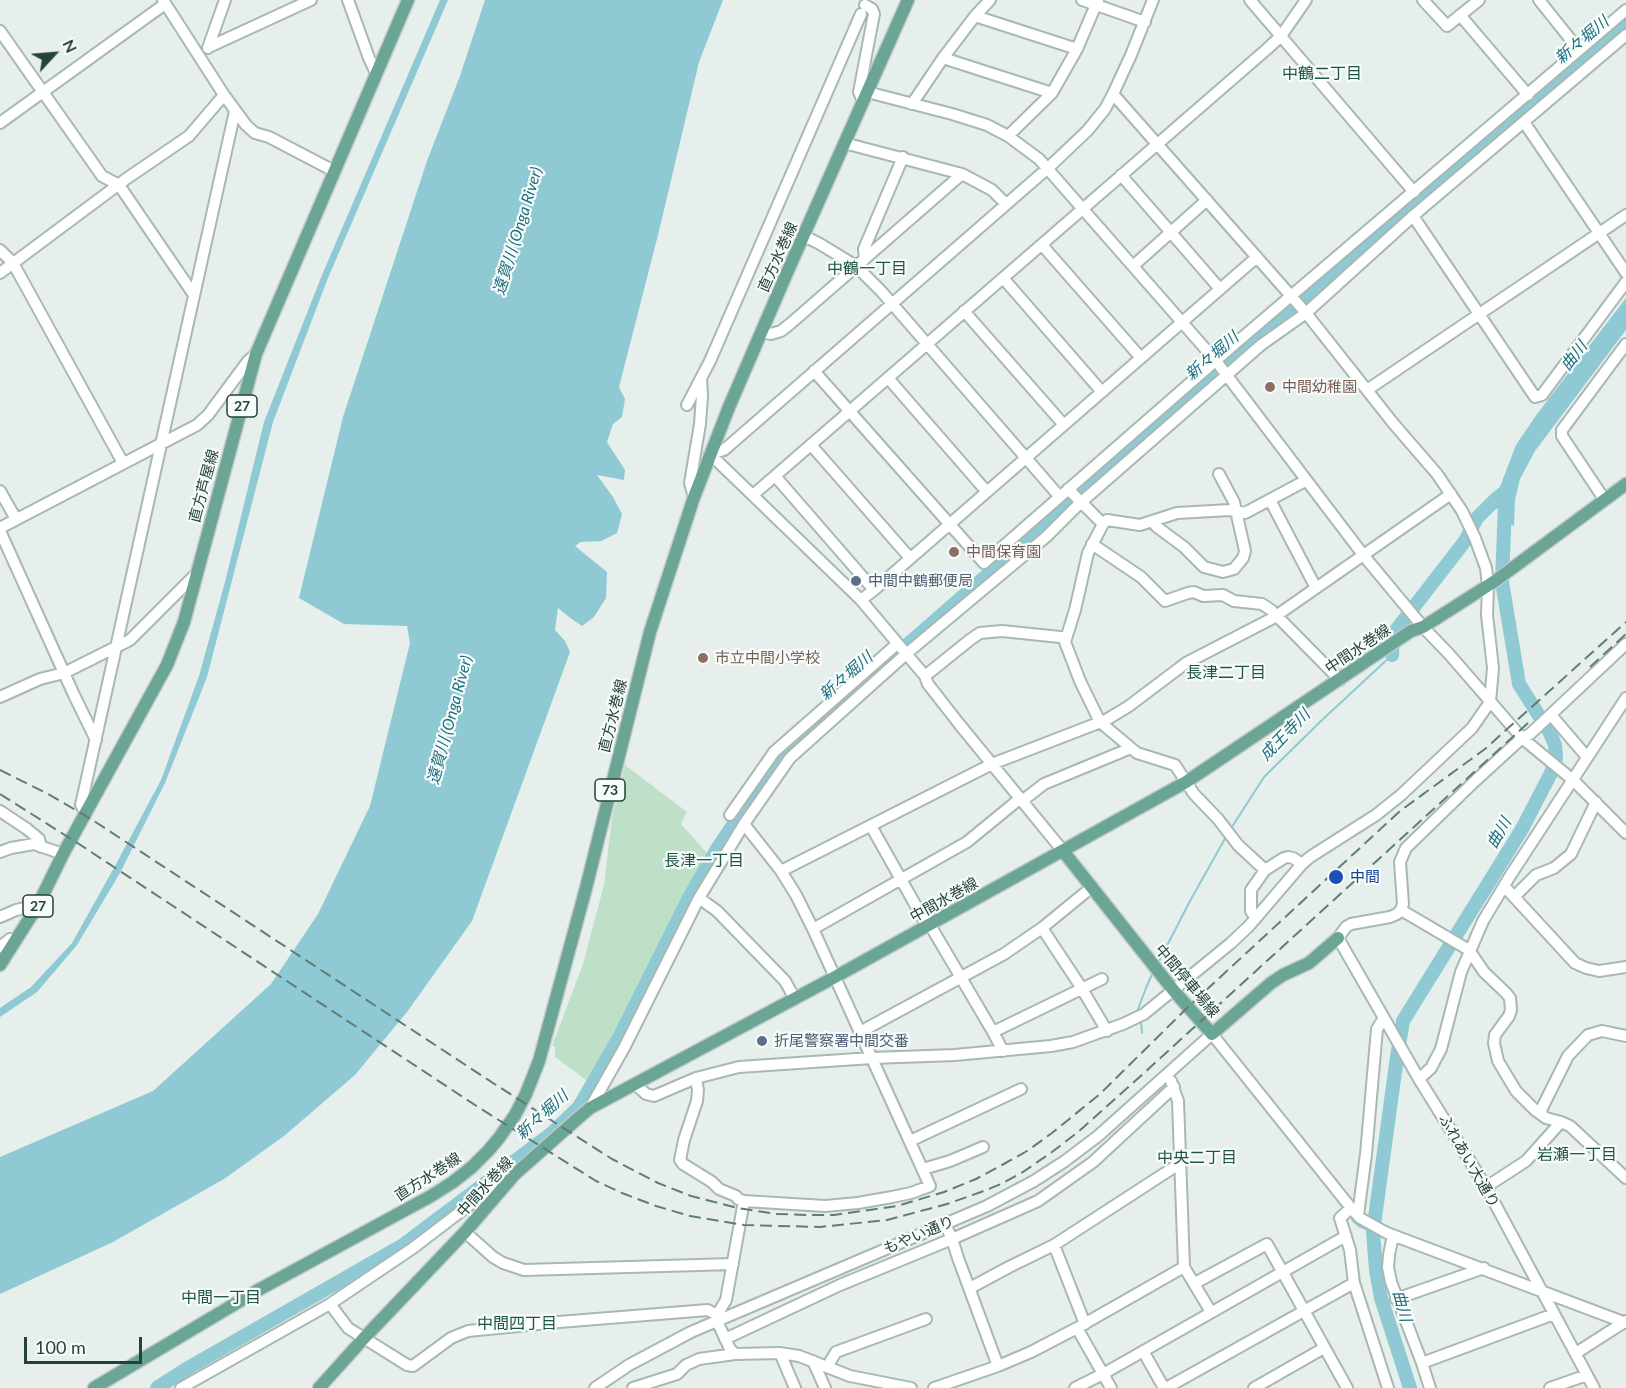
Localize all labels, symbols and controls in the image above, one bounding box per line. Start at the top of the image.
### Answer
water label: 新々堀川 [1551,12,1613,68]
north arrow [24,24,84,84]
text: N [59,36,82,56]
district label: 中鶴二丁目 [1282,64,1362,84]
water label: 遠賀川 (Onga River) [489,165,547,297]
street label: 直方水巻線 [755,219,801,295]
district label: 中鶴一丁目 [827,259,907,279]
water label: 新々堀川 [1182,328,1242,384]
water label: 曲川 [1557,337,1591,375]
place label: 中間幼稚園 [1282,378,1357,396]
marker: 中間幼稚園 [1263,380,1277,394]
road number: 27 [227,395,257,417]
street label: 直方芦屋線 [186,447,222,525]
place label: 中間保育園 [966,543,1041,561]
marker: 中間保育園 [947,545,961,559]
place label: 中間中鶴郵便局 [868,572,973,590]
marker: 中間中鶴郵便局 [849,574,863,588]
street label: 中間水巻線 [1322,621,1394,677]
water label: 新々堀川 [816,648,876,704]
place label: 市立中間小学校 [715,649,820,667]
marker: 市立中間小学校 [696,651,710,665]
water label: 遠賀川 (Onga River) [424,653,476,787]
district label: 長津二丁目 [1186,663,1266,683]
street label: 直方水巻線 [595,677,631,755]
water label: 成王寺川 [1256,705,1314,765]
road number: 73 [595,779,625,801]
water label: 曲川 [1483,814,1515,852]
district label: 長津一丁目 [664,851,744,871]
marker: 中間 [1327,868,1345,886]
place label: 中間 [1350,868,1380,886]
street label: 中間水巻線 [907,874,981,926]
road number: 27 [23,895,53,917]
street label: 中間停車場線 [1151,941,1223,1021]
place label: 折尾警察署中間交番 [774,1032,909,1050]
marker: 折尾警察署中間交番 [755,1034,769,1048]
water label: 新々堀川 [512,1086,572,1144]
street label: ふれあい大通り [1435,1111,1503,1211]
district label: 岩瀬一丁目 [1537,1145,1617,1165]
district label: 中央二丁目 [1157,1148,1237,1168]
street label: 直方水巻線 [392,1149,464,1205]
street label: 中間水巻線 [453,1153,517,1221]
street label: もやい通り [881,1212,957,1258]
district label: 中間一丁目 [181,1288,261,1308]
water label: 曲川 [1389,1288,1415,1324]
district label: 中間四丁目 [477,1314,557,1334]
scale bar [27,1325,146,1363]
text: 100 m [35,1336,86,1358]

